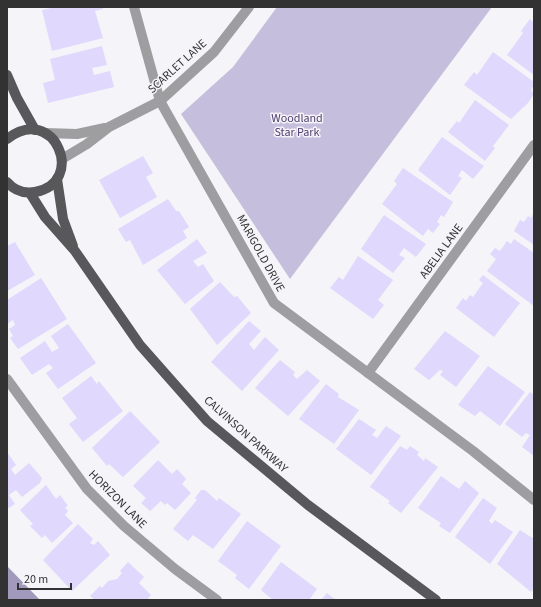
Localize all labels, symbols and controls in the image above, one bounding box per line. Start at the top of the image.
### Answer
street label: SCARLET LANE [144,35,211,97]
park label: Woodland Star Park [271,110,323,141]
street label: MARIGOLD DRIVE [232,211,289,295]
street label: ABELIA LANE [416,220,467,282]
street label: CALVINSON PARKWAY [200,392,292,477]
street label: HORIZON LANE [85,466,151,532]
scale bar [18,565,71,591]
text: 20 m [24,571,48,588]

